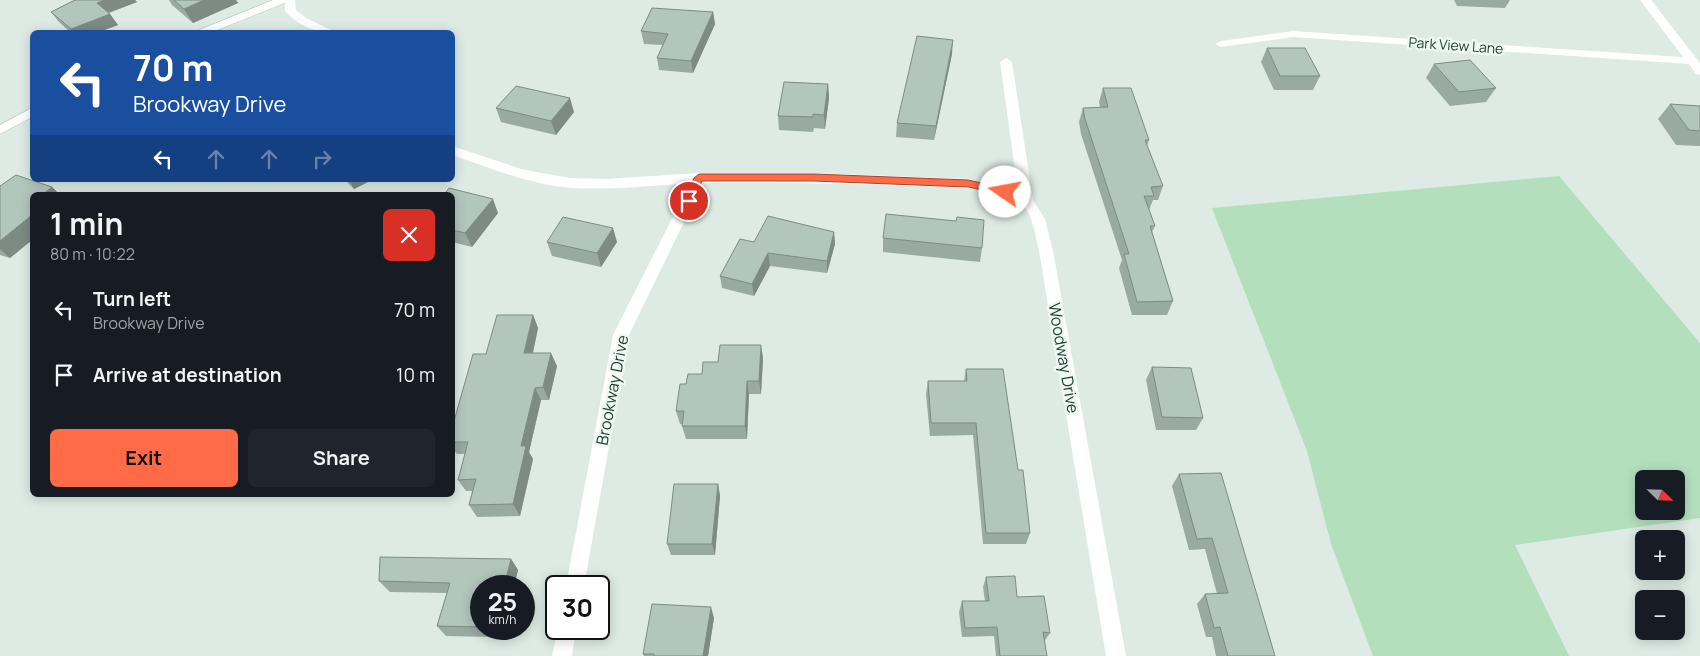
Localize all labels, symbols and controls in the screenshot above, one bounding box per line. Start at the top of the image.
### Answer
street label: Park View Lane [1408,32,1504,58]
text: 70 m [133,44,213,92]
icon: left [50,50,115,115]
text: Brookway Drive [133,89,286,119]
icon: left [149,145,177,173]
icon: ahead [202,145,230,173]
icon: ahead [255,145,283,173]
icon: right [308,145,336,173]
position arrow [978,165,1030,217]
pin [668,180,710,222]
icon: arrive [675,187,703,215]
text: 1 min [50,203,123,244]
button: close [383,209,435,261]
text: 80 m · 10:22 [50,243,135,265]
text: Turn left [93,286,171,312]
icon: left [50,296,78,324]
text: 70 m [394,297,435,323]
street label: Woodway Drive [1043,301,1085,415]
text: Brookway Drive [93,312,205,334]
street label: Brookway Drive [591,333,633,447]
icon: arrive [50,361,78,389]
text: Arrive at destination [93,362,282,388]
text: 10 m [396,362,435,388]
button: Exit [50,429,238,487]
button: Share [248,429,435,487]
north arrow [1635,470,1685,520]
map controls [1635,470,1685,640]
button: + [1635,530,1685,580]
speed limit sign: 30 [545,575,610,640]
text: 25 [488,584,517,619]
button: − [1635,590,1685,640]
text: km/h [489,611,516,628]

